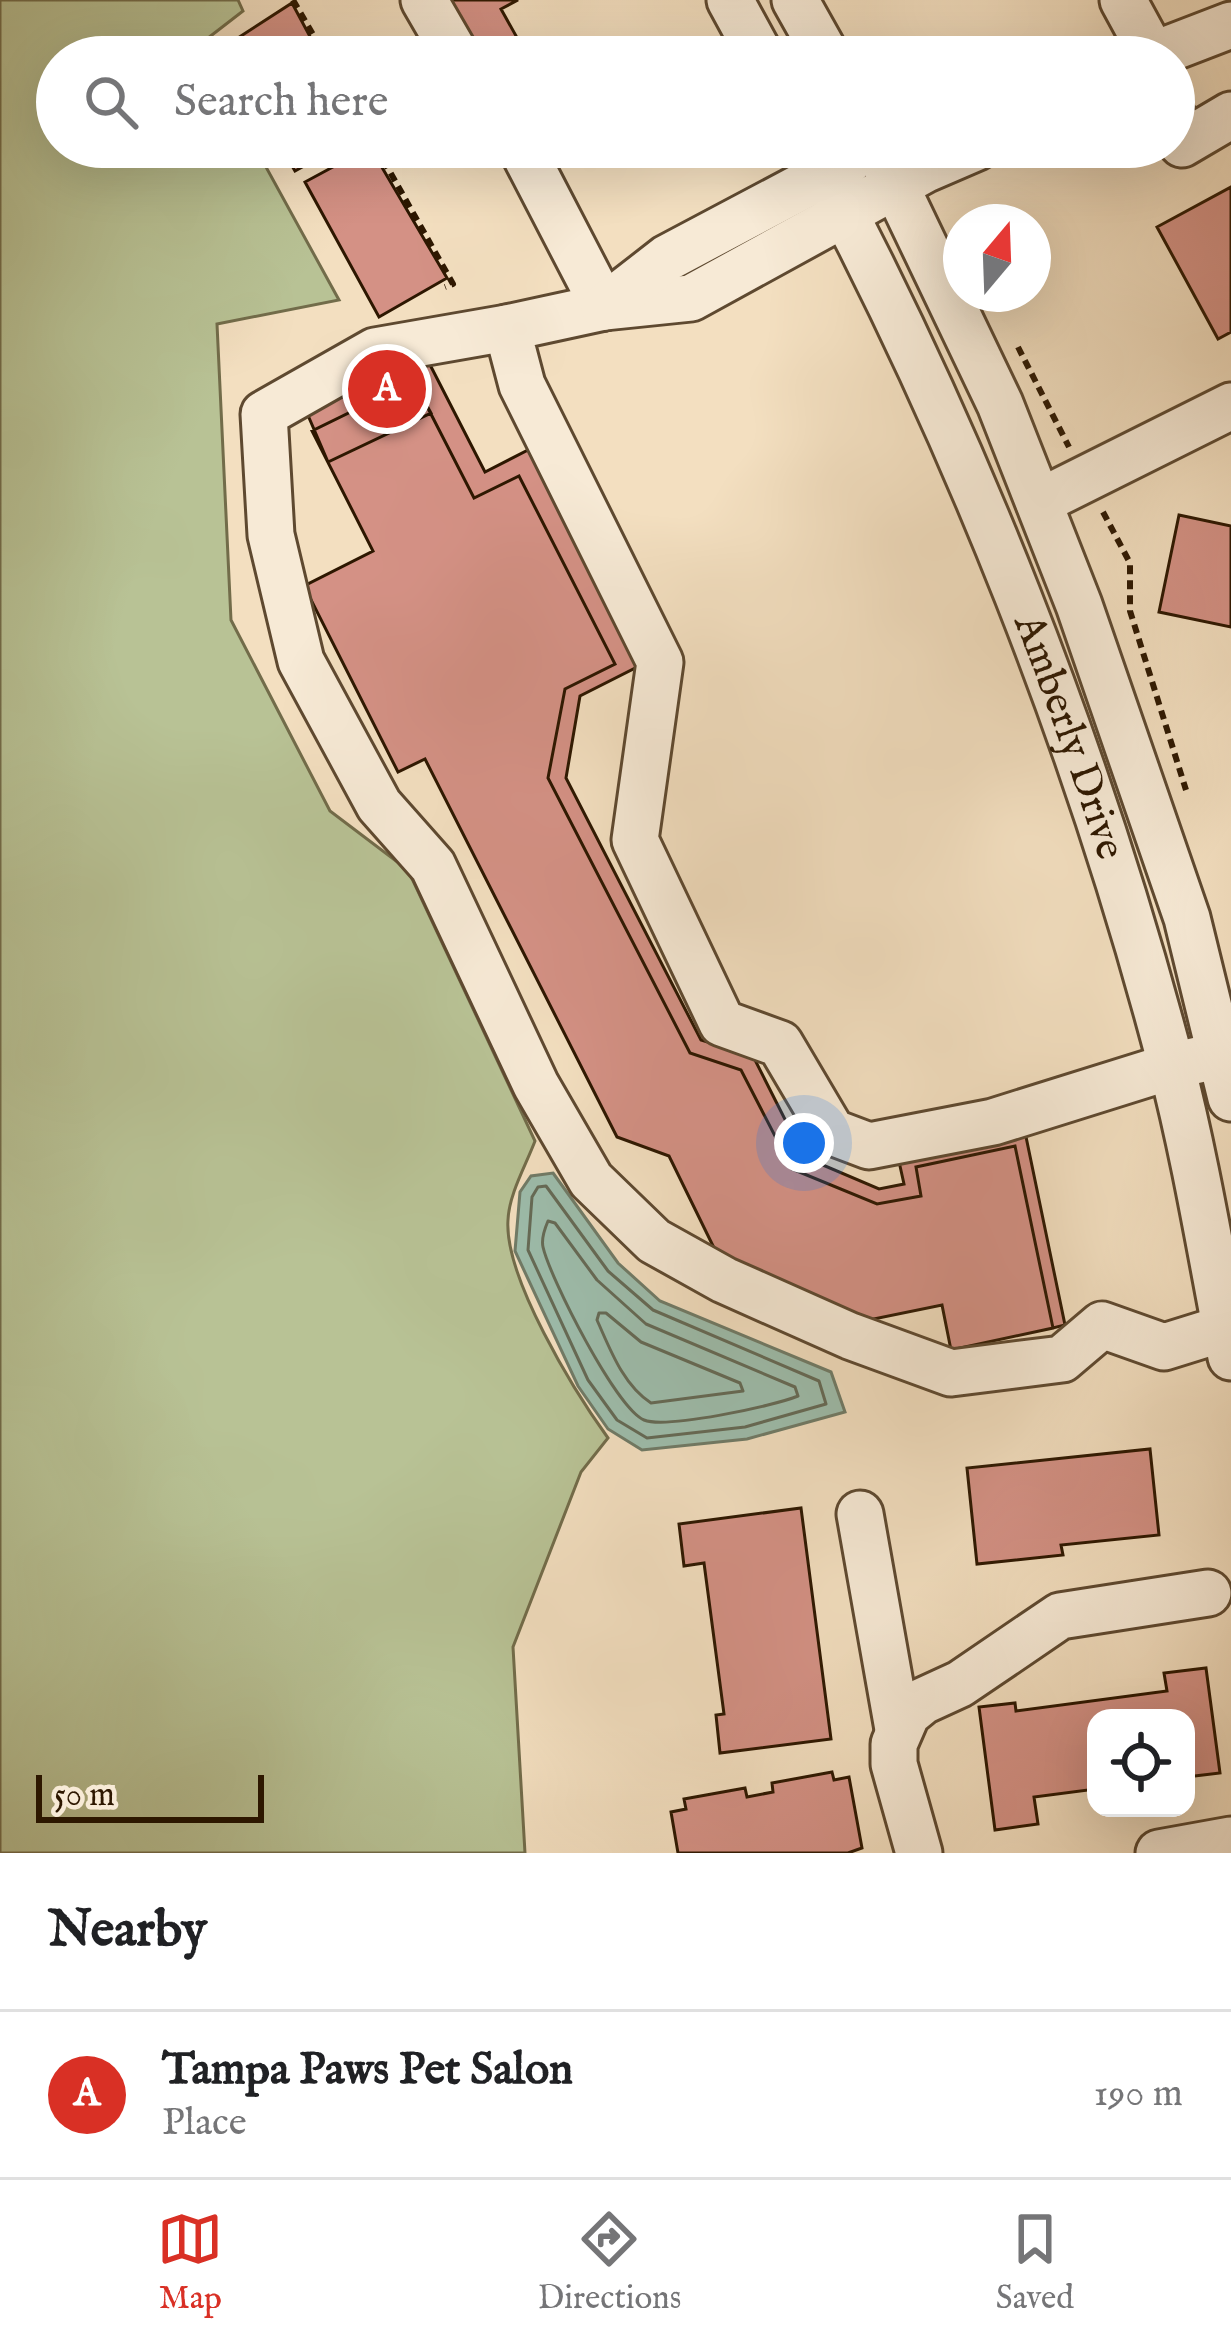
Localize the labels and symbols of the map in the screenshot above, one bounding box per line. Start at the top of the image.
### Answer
north arrow [943,204,1051,312]
pin: A [348,344,426,434]
street label: Amberly Drive [1001,606,1136,866]
your location [774,1113,834,1173]
scale bar [36,1769,264,1822]

